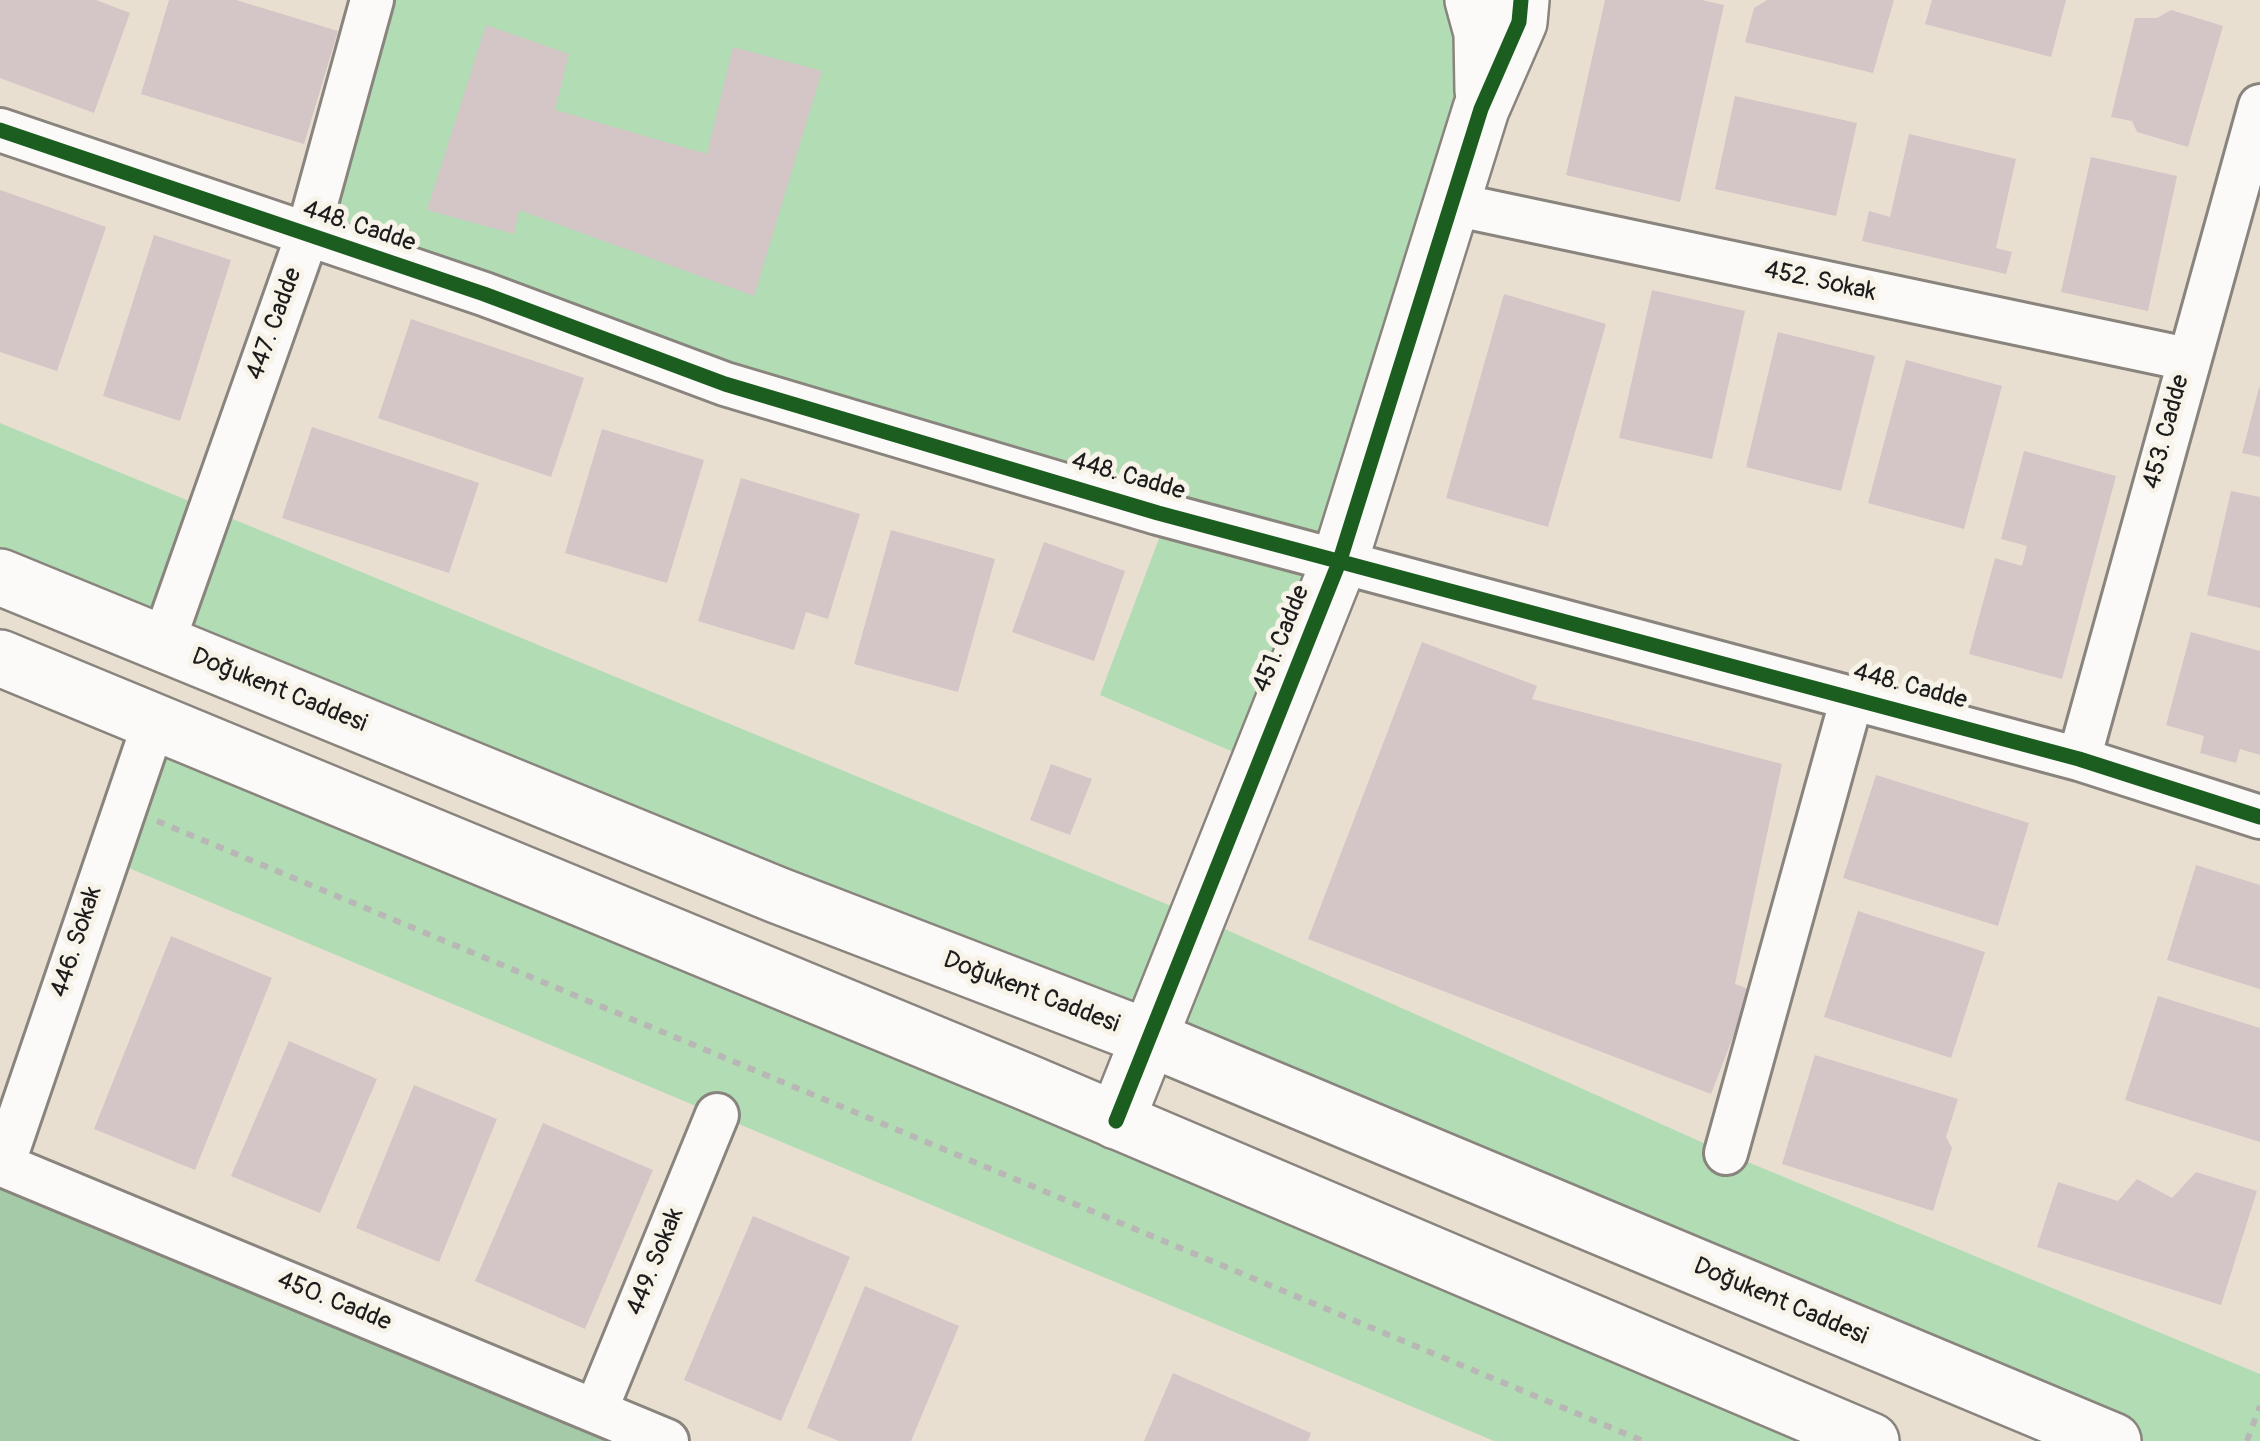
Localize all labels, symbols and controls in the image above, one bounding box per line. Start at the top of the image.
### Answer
street label: 448. Cadde [299,195,419,259]
street label: 452. Sokak [1761,256,1879,308]
street label: 447. Cadde [241,264,309,384]
street label: 453. Cadde [2137,372,2197,492]
street label: 448. Cadde [1068,447,1188,507]
street label: 451. Cadde [1247,581,1317,697]
street label: Doğukent Caddesi [187,642,371,740]
street label: 448. Cadde [1850,657,1970,717]
street label: 446. Sokak [45,883,109,1001]
street label: Doğukent Caddesi [939,946,1123,1040]
street label: 449. Sokak [621,1204,691,1320]
street label: Doğukent Caddesi [1688,1252,1872,1352]
street label: 450. Cadde [273,1266,395,1338]

